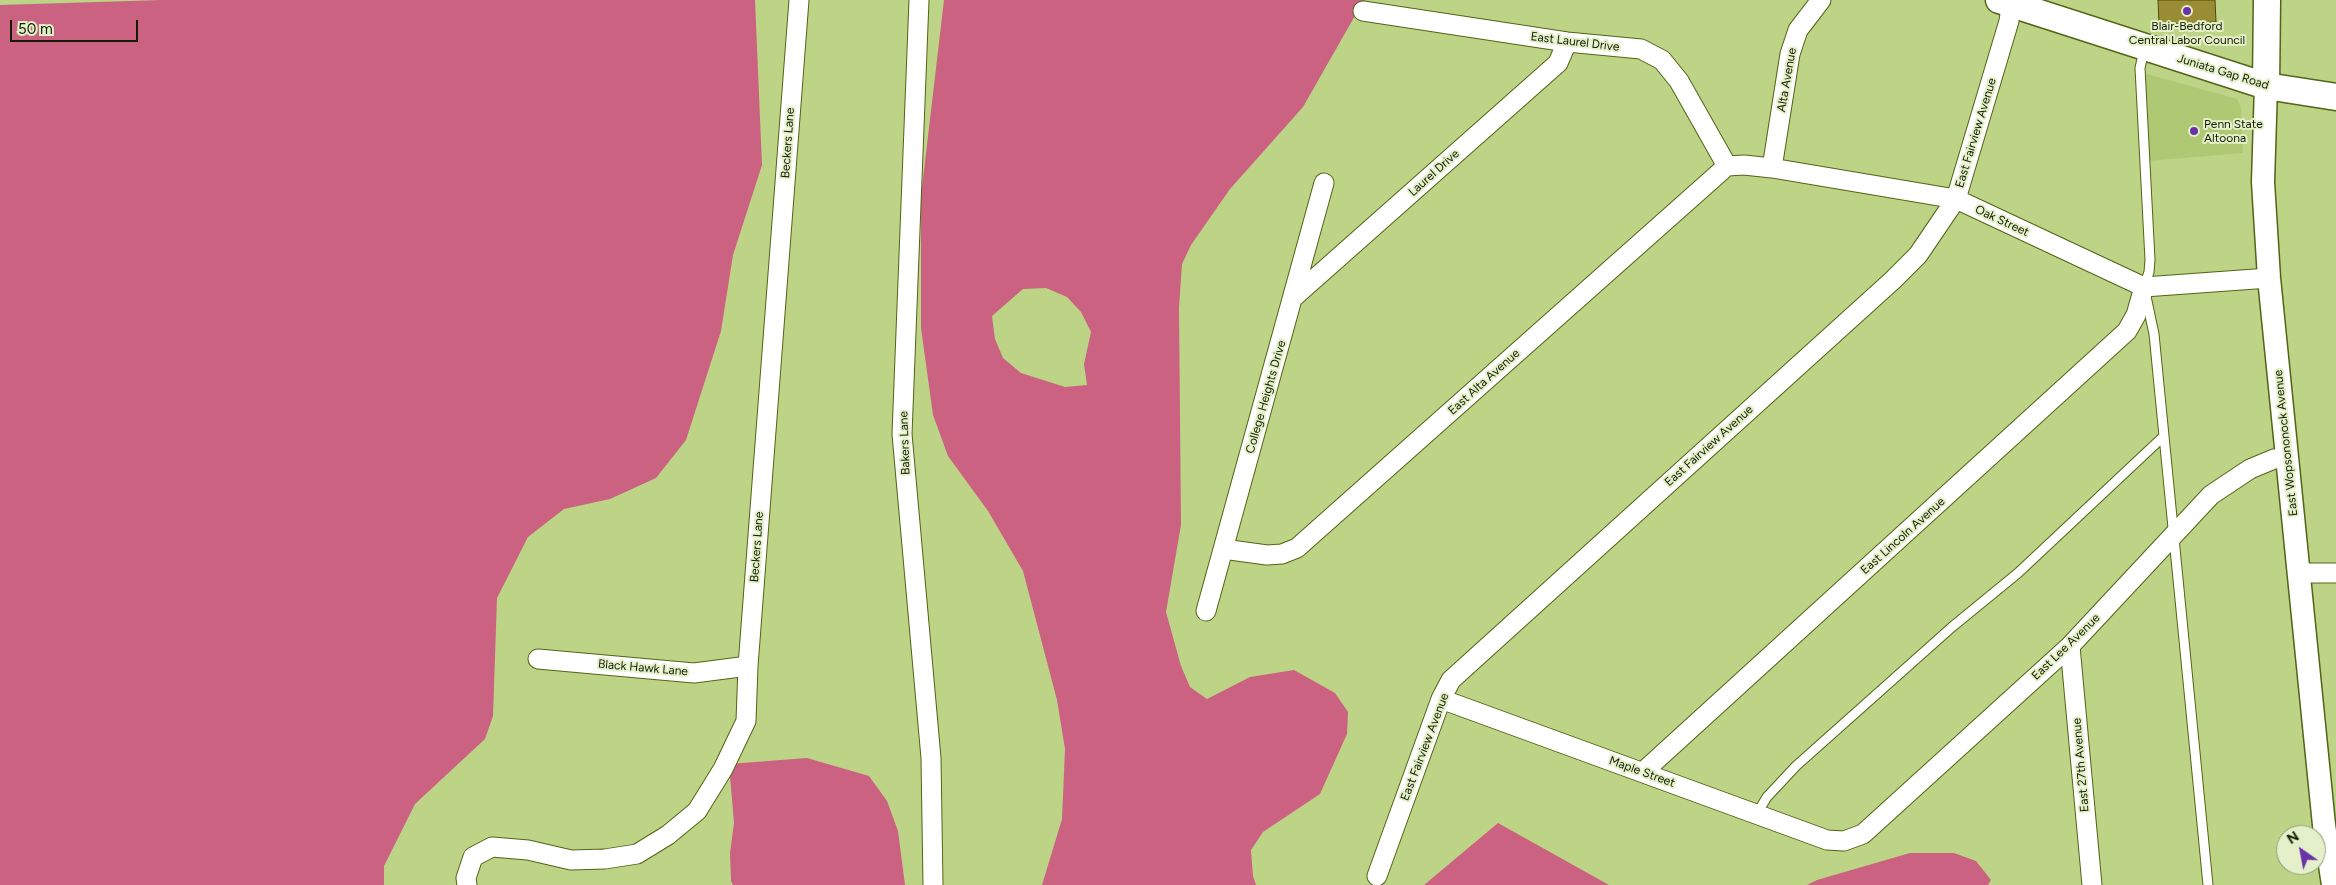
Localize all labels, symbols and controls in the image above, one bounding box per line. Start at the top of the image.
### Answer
marker: Blair-Bedford Central Labor Council [2181,5,2193,17]
scale bar [12,10,140,42]
place label: Blair-Bedford Central Labor Council [2129,19,2245,47]
text: 50 m [18,20,53,38]
street label: East Laurel Drive [1530,29,1620,55]
street label: Alta Avenue [1774,47,1800,113]
street label: Juniata Gap Road [2175,51,2271,93]
street label: East Fairview Avenue [1952,76,2000,190]
street label: Beckers Lane [778,107,798,179]
place label: Penn State Altoona [2204,117,2263,145]
marker: Penn State Altoona [2188,125,2200,137]
street label: Laurel Drive [1406,147,1462,199]
street label: Oak Street [1973,202,2031,240]
street label: College Heights Drive [1243,339,1289,455]
street label: East Alta Avenue [1445,346,1523,418]
street label: East Wopsononock Avenue [2271,369,2301,517]
street label: East Fairview Avenue [1662,402,1756,490]
street label: Bakers Lane [897,411,913,475]
street label: East Lincoln Avenue [1858,494,1948,578]
street label: Beckers Lane [747,511,767,583]
street label: East Lee Avenue [2029,611,2103,683]
street label: Black Hawk Lane [597,657,689,679]
street label: East Fairview Avenue [1398,691,1452,803]
street label: East 27th Avenue [2070,717,2092,813]
street label: Maple Street [1607,753,1677,791]
north arrow [2276,825,2326,875]
text: N [2284,828,2302,848]

